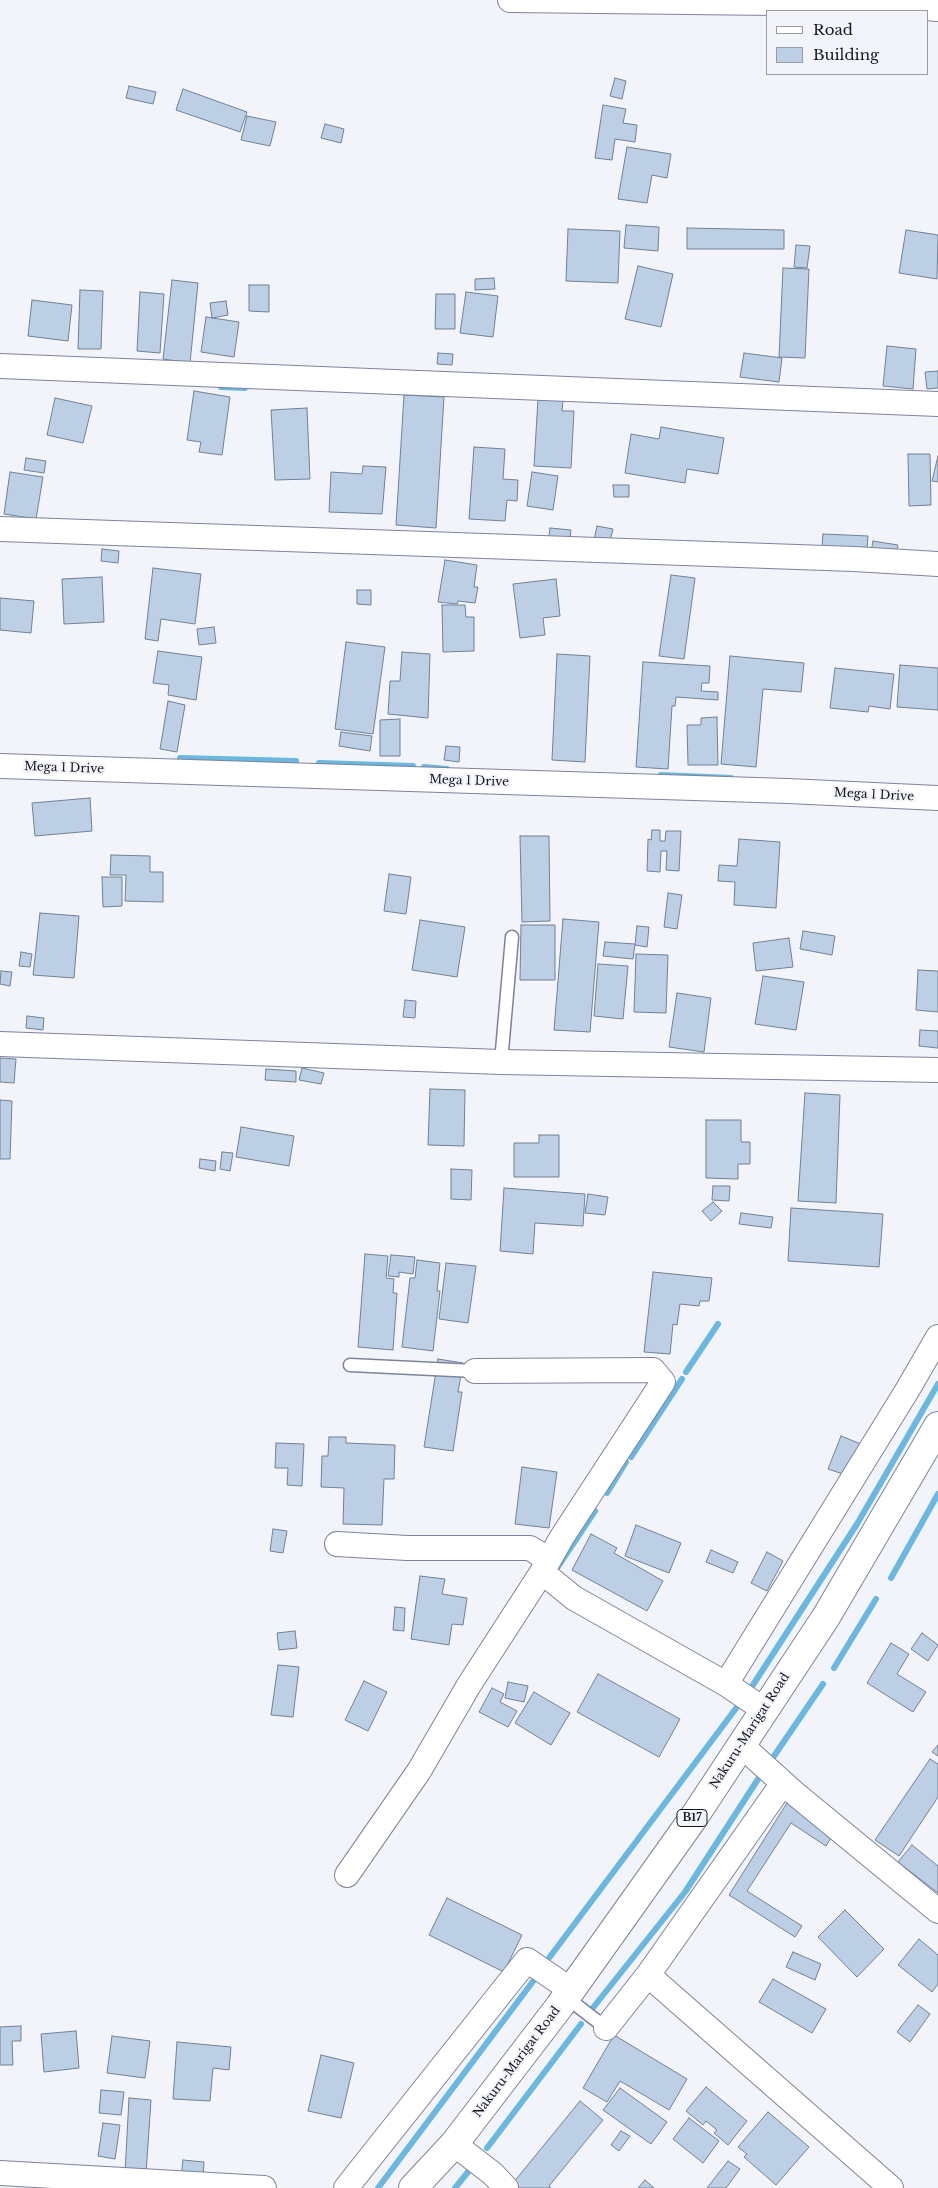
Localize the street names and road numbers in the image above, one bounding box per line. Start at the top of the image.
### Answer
street label: Mega 1 Drive [24,759,104,777]
street label: Mega 1 Drive [429,772,509,790]
street label: Mega 1 Drive [834,786,914,804]
street label: Nakuru-Marigat Road [707,1670,793,1792]
road number: B17 [677,1810,707,1826]
street label: Nakuru-Marigat Road [471,2004,563,2120]

